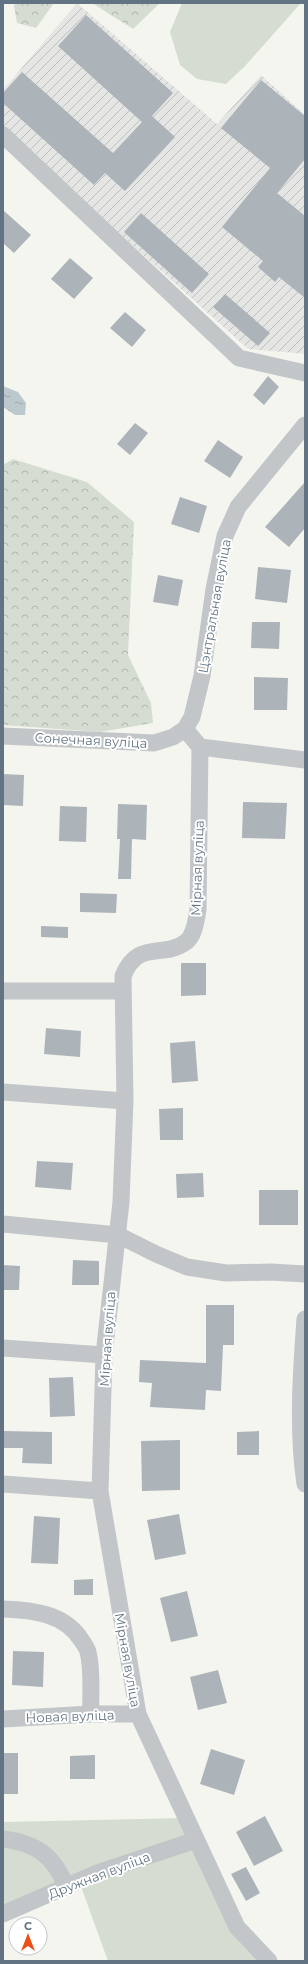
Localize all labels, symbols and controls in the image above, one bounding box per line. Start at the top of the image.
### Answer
street label: Цэнтральная вуліца [194,538,234,674]
street label: Сонечная вуліца [34,729,148,751]
street label: Мірная вуліца [187,820,207,916]
street label: Мірная вуліца [96,1291,118,1387]
street label: Мірная вуліца [112,1611,144,1709]
street label: Новая вуліца [25,1706,115,1726]
street label: Дружная вуліца [46,1848,152,1902]
north arrow [8,1916,48,1956]
text: С [24,1919,32,1933]

